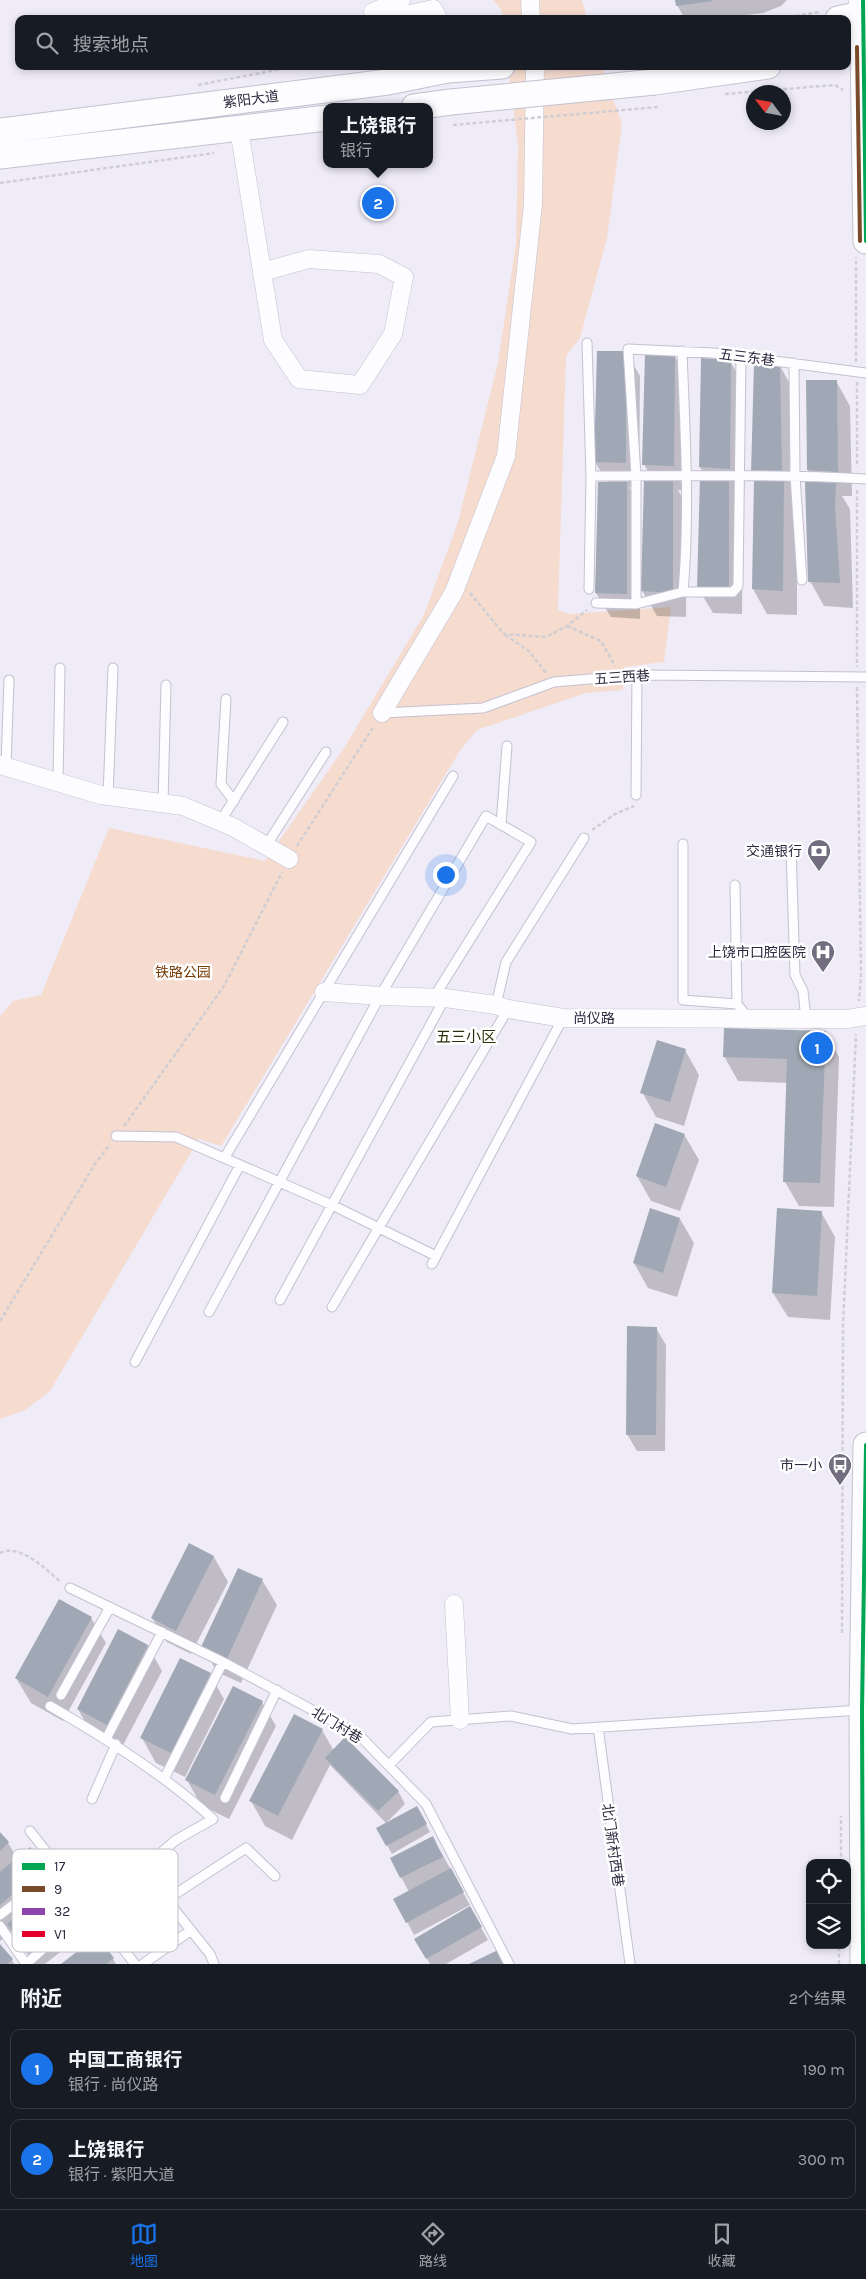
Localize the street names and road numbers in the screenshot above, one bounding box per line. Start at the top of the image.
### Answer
street label: 紫阳大道 [222,88,280,111]
street label: 五三东巷 [718,346,776,369]
street label: 五三西巷 [594,667,651,688]
street label: 尚仪路 [573,1010,615,1027]
street label: 北门村巷 [308,1704,365,1747]
street label: 北门新村西巷 [598,1802,627,1888]

